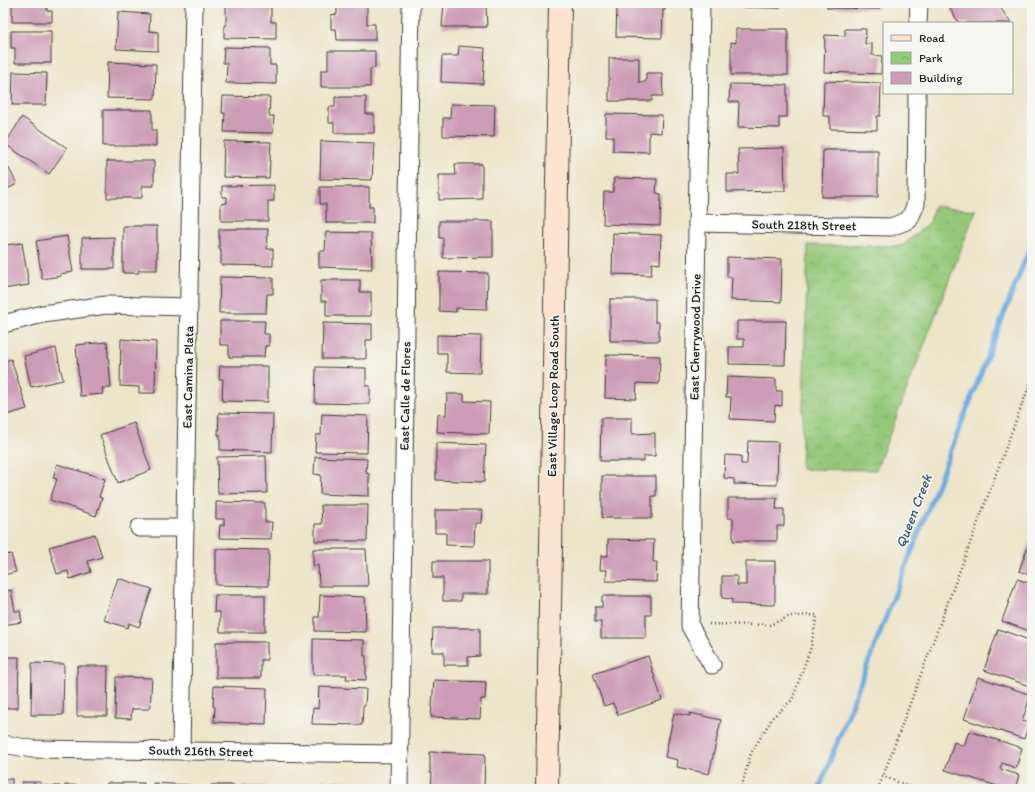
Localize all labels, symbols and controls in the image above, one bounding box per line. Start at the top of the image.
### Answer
legend [883,22,1013,94]
text: Road [919,31,945,45]
text: Park [919,51,943,65]
text: Building [919,71,963,85]
street label: South 218th Street [751,217,857,233]
street label: East Cherrywood Drive [686,274,704,400]
street label: East Village Loop Road South [544,315,562,477]
street label: East Camina Plata [180,325,196,428]
street label: East Calle de Flores [397,341,413,451]
water label: Queen Creek [892,471,936,550]
street label: South 216th Street [149,743,254,759]

